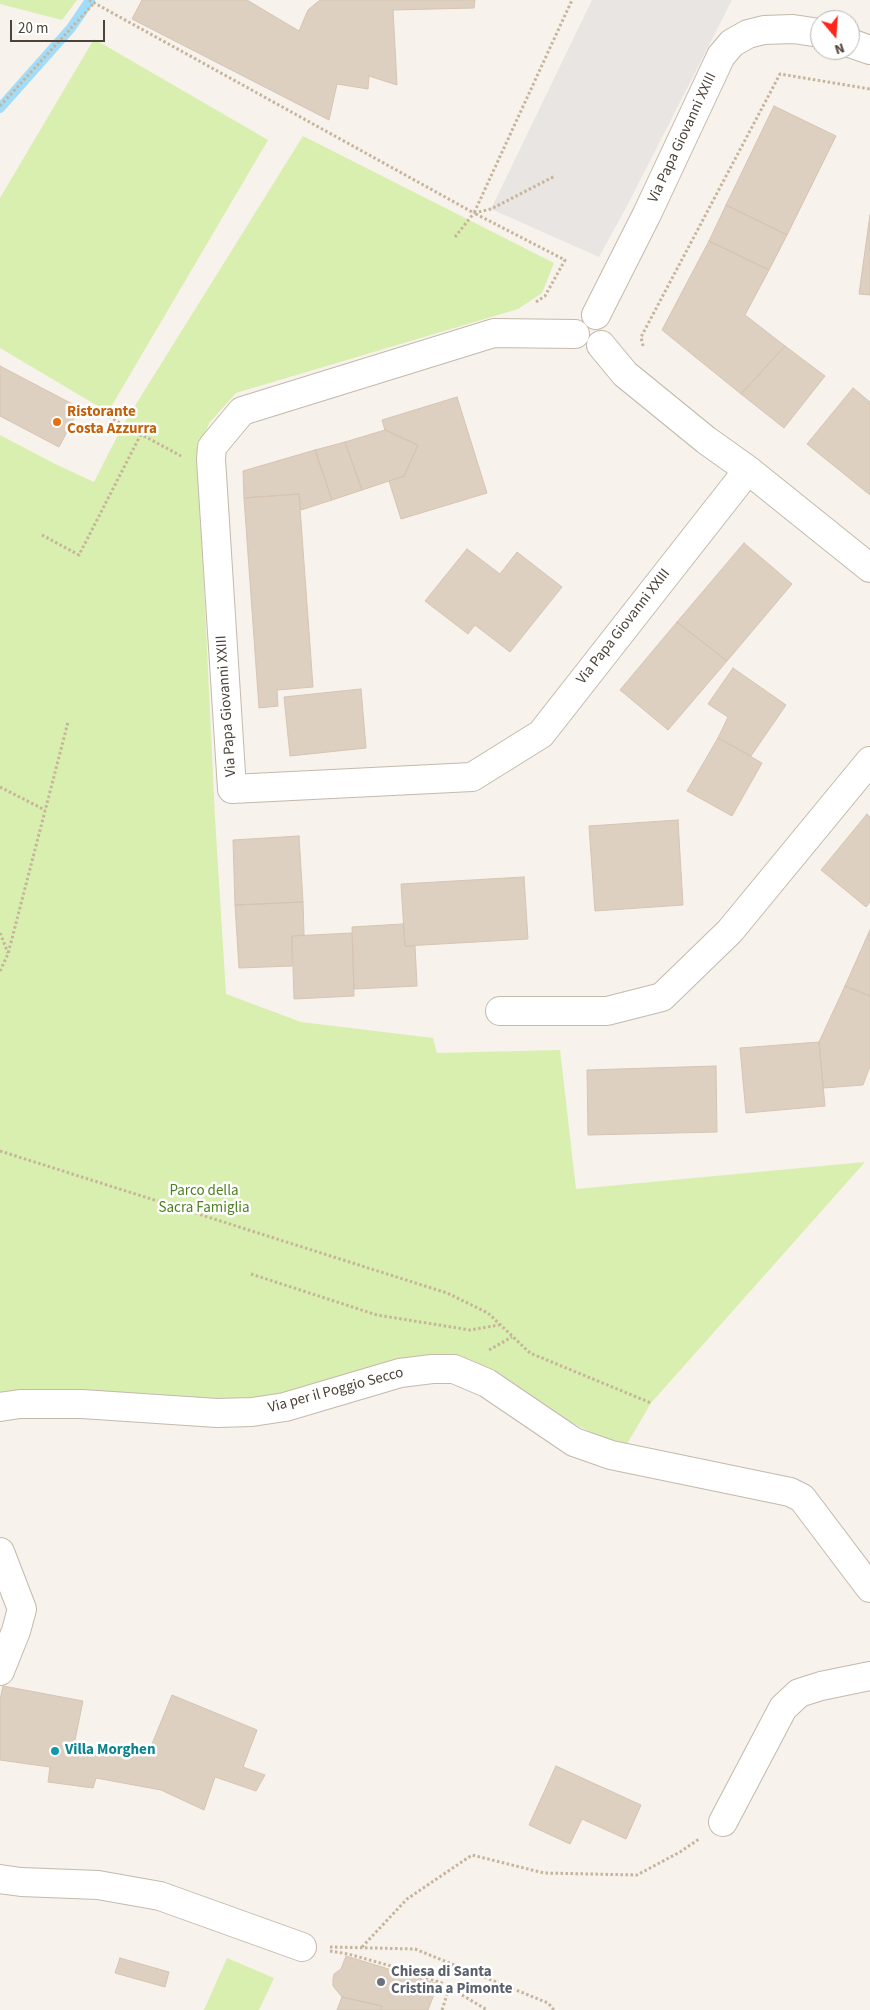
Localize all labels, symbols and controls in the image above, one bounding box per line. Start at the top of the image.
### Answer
scale bar [12,10,108,42]
north arrow [810,10,860,60]
text: 20 m [18,18,48,39]
text: N [832,37,847,59]
street label: Via Papa Giovanni XXIII [645,70,721,206]
place label: Ristorante Costa Azzurra [67,404,157,439]
marker: Ristorante Costa Azzurra [51,416,63,428]
street label: Via Papa Giovanni XXIII [573,566,675,688]
street label: Via Papa Giovanni XXIII [213,635,241,777]
park label: Parco della Sacra Famiglia [158,1183,250,1218]
street label: Via per il Poggio Secco [266,1364,406,1418]
place label: Villa Morghen [65,1742,155,1760]
marker: Villa Morghen [49,1745,61,1757]
place label: Chiesa di Santa Cristina a Pimonte [391,1964,513,1999]
marker: Chiesa di Santa Cristina a Pimonte [375,1976,387,1988]

